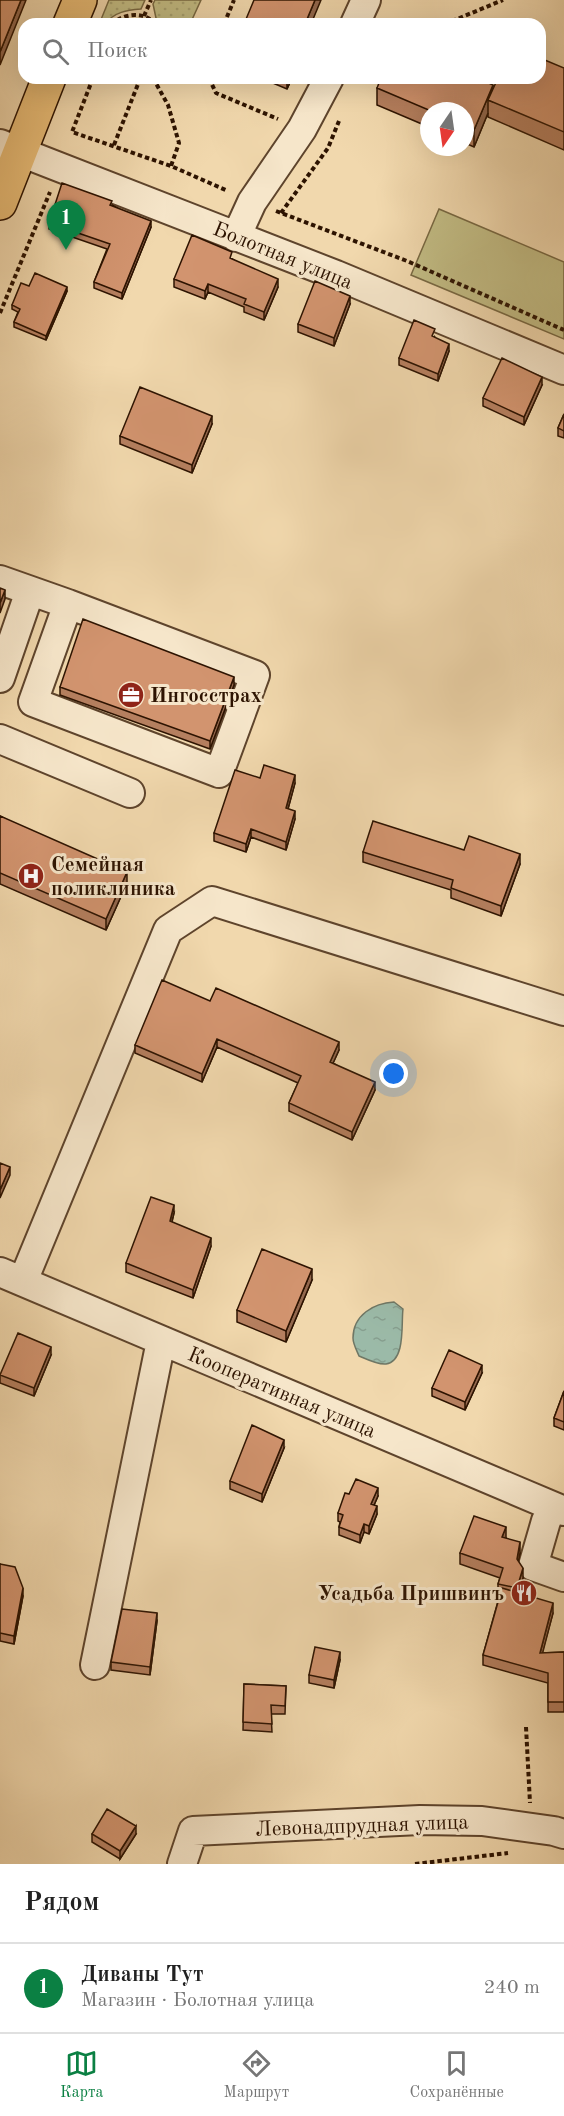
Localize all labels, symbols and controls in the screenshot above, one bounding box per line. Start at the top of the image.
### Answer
search box [18,18,546,84]
icon: search [39,35,72,68]
text: Поиск [87,40,148,62]
north arrow [420,102,474,156]
pin: 1 [46,200,86,250]
street label: Болотная улица [210,219,355,294]
office icon: Ингосстрах [116,680,146,710]
place label: Ингосстрах [150,686,262,707]
place label: Семейная поликлиника [51,855,176,900]
hospital icon: Семейная поликлиника [16,861,46,891]
your location [379,1059,408,1088]
street label: Кооперативная улица [184,1344,379,1443]
restaurant icon: Усадьба Пришвинъ [509,1578,539,1608]
place label: Усадьба Пришвинъ [318,1584,504,1605]
street label: Левонадпрудная улица [255,1812,469,1841]
text: Рядом [24,1890,99,1916]
text: Диваны Тут [81,1964,204,1986]
text: 1 [38,1978,49,1998]
text: 240 m [484,1978,540,1998]
text: Магазин · Болотная улица [81,1991,314,2011]
tab: Карта [60,2047,103,2103]
tab: Маршрут [224,2047,289,2103]
tab: Сохранённые [410,2047,504,2103]

